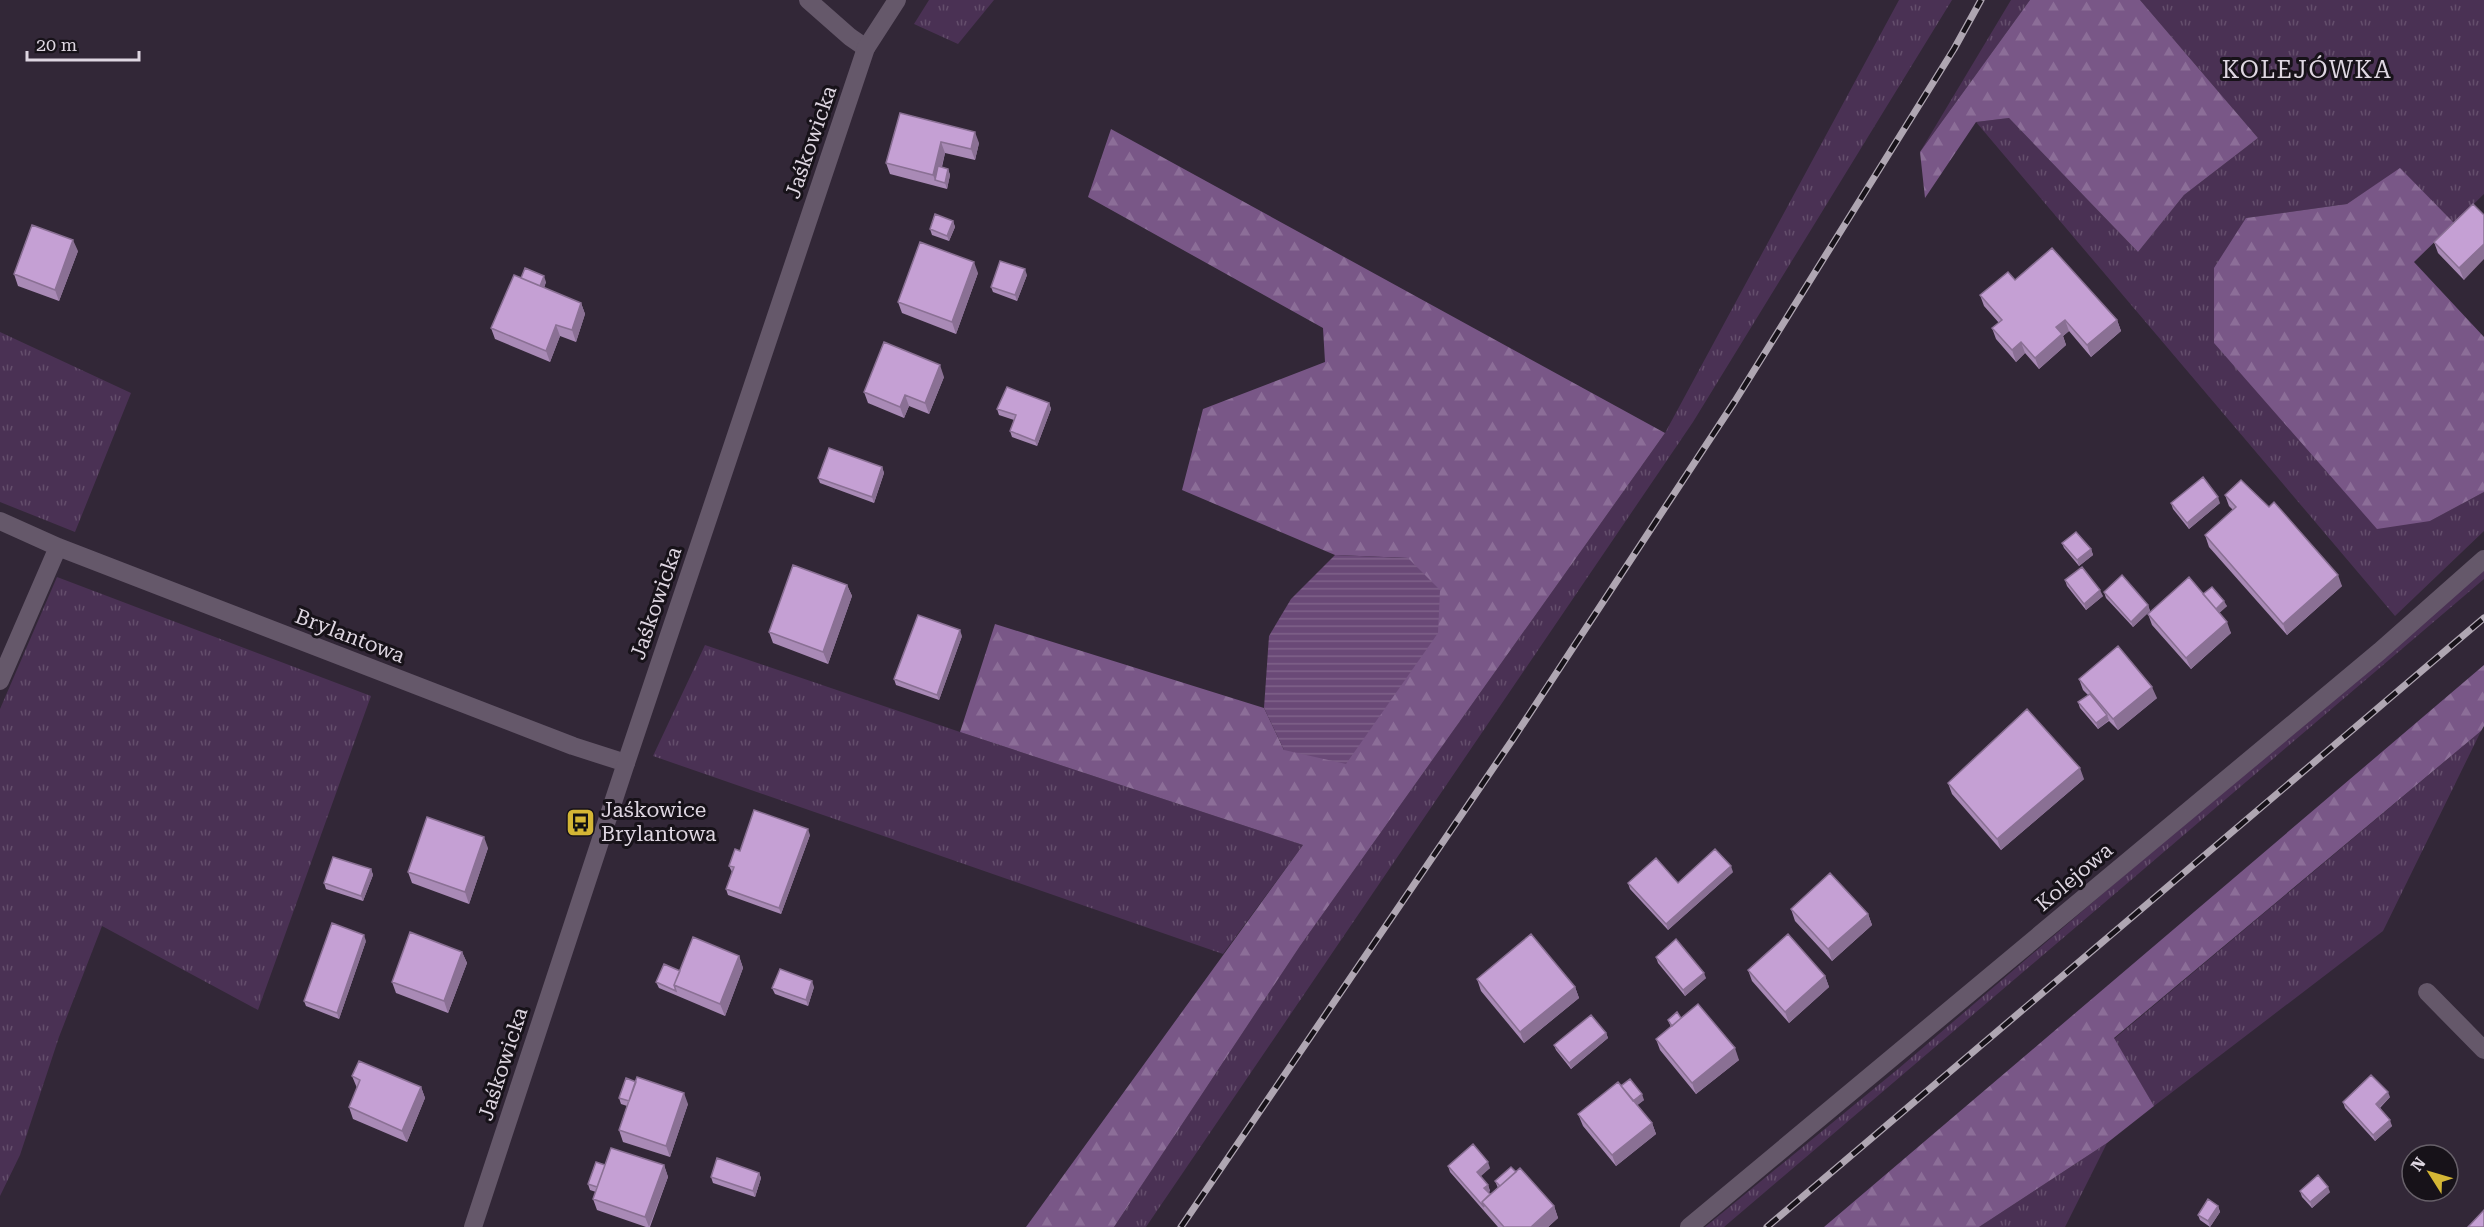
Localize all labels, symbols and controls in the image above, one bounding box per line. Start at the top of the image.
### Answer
scale bar [27,24,140,62]
text: 20 m [36,34,77,55]
district label: KOLEJÓWKA [2222,55,2392,84]
street label: Jaśkowicka [781,82,842,202]
street label: Jaśkowicka [626,543,687,663]
street label: Brylantowa [292,604,409,668]
place label: Jaśkowice Brylantowa [601,798,717,846]
bus stop icon: Jaśkowice Brylantowa [564,806,596,838]
street label: Kolejowa [2031,838,2118,916]
street label: Jaśkowicka [473,1004,533,1124]
north arrow [2400,1143,2460,1203]
text: N [2407,1154,2430,1175]

